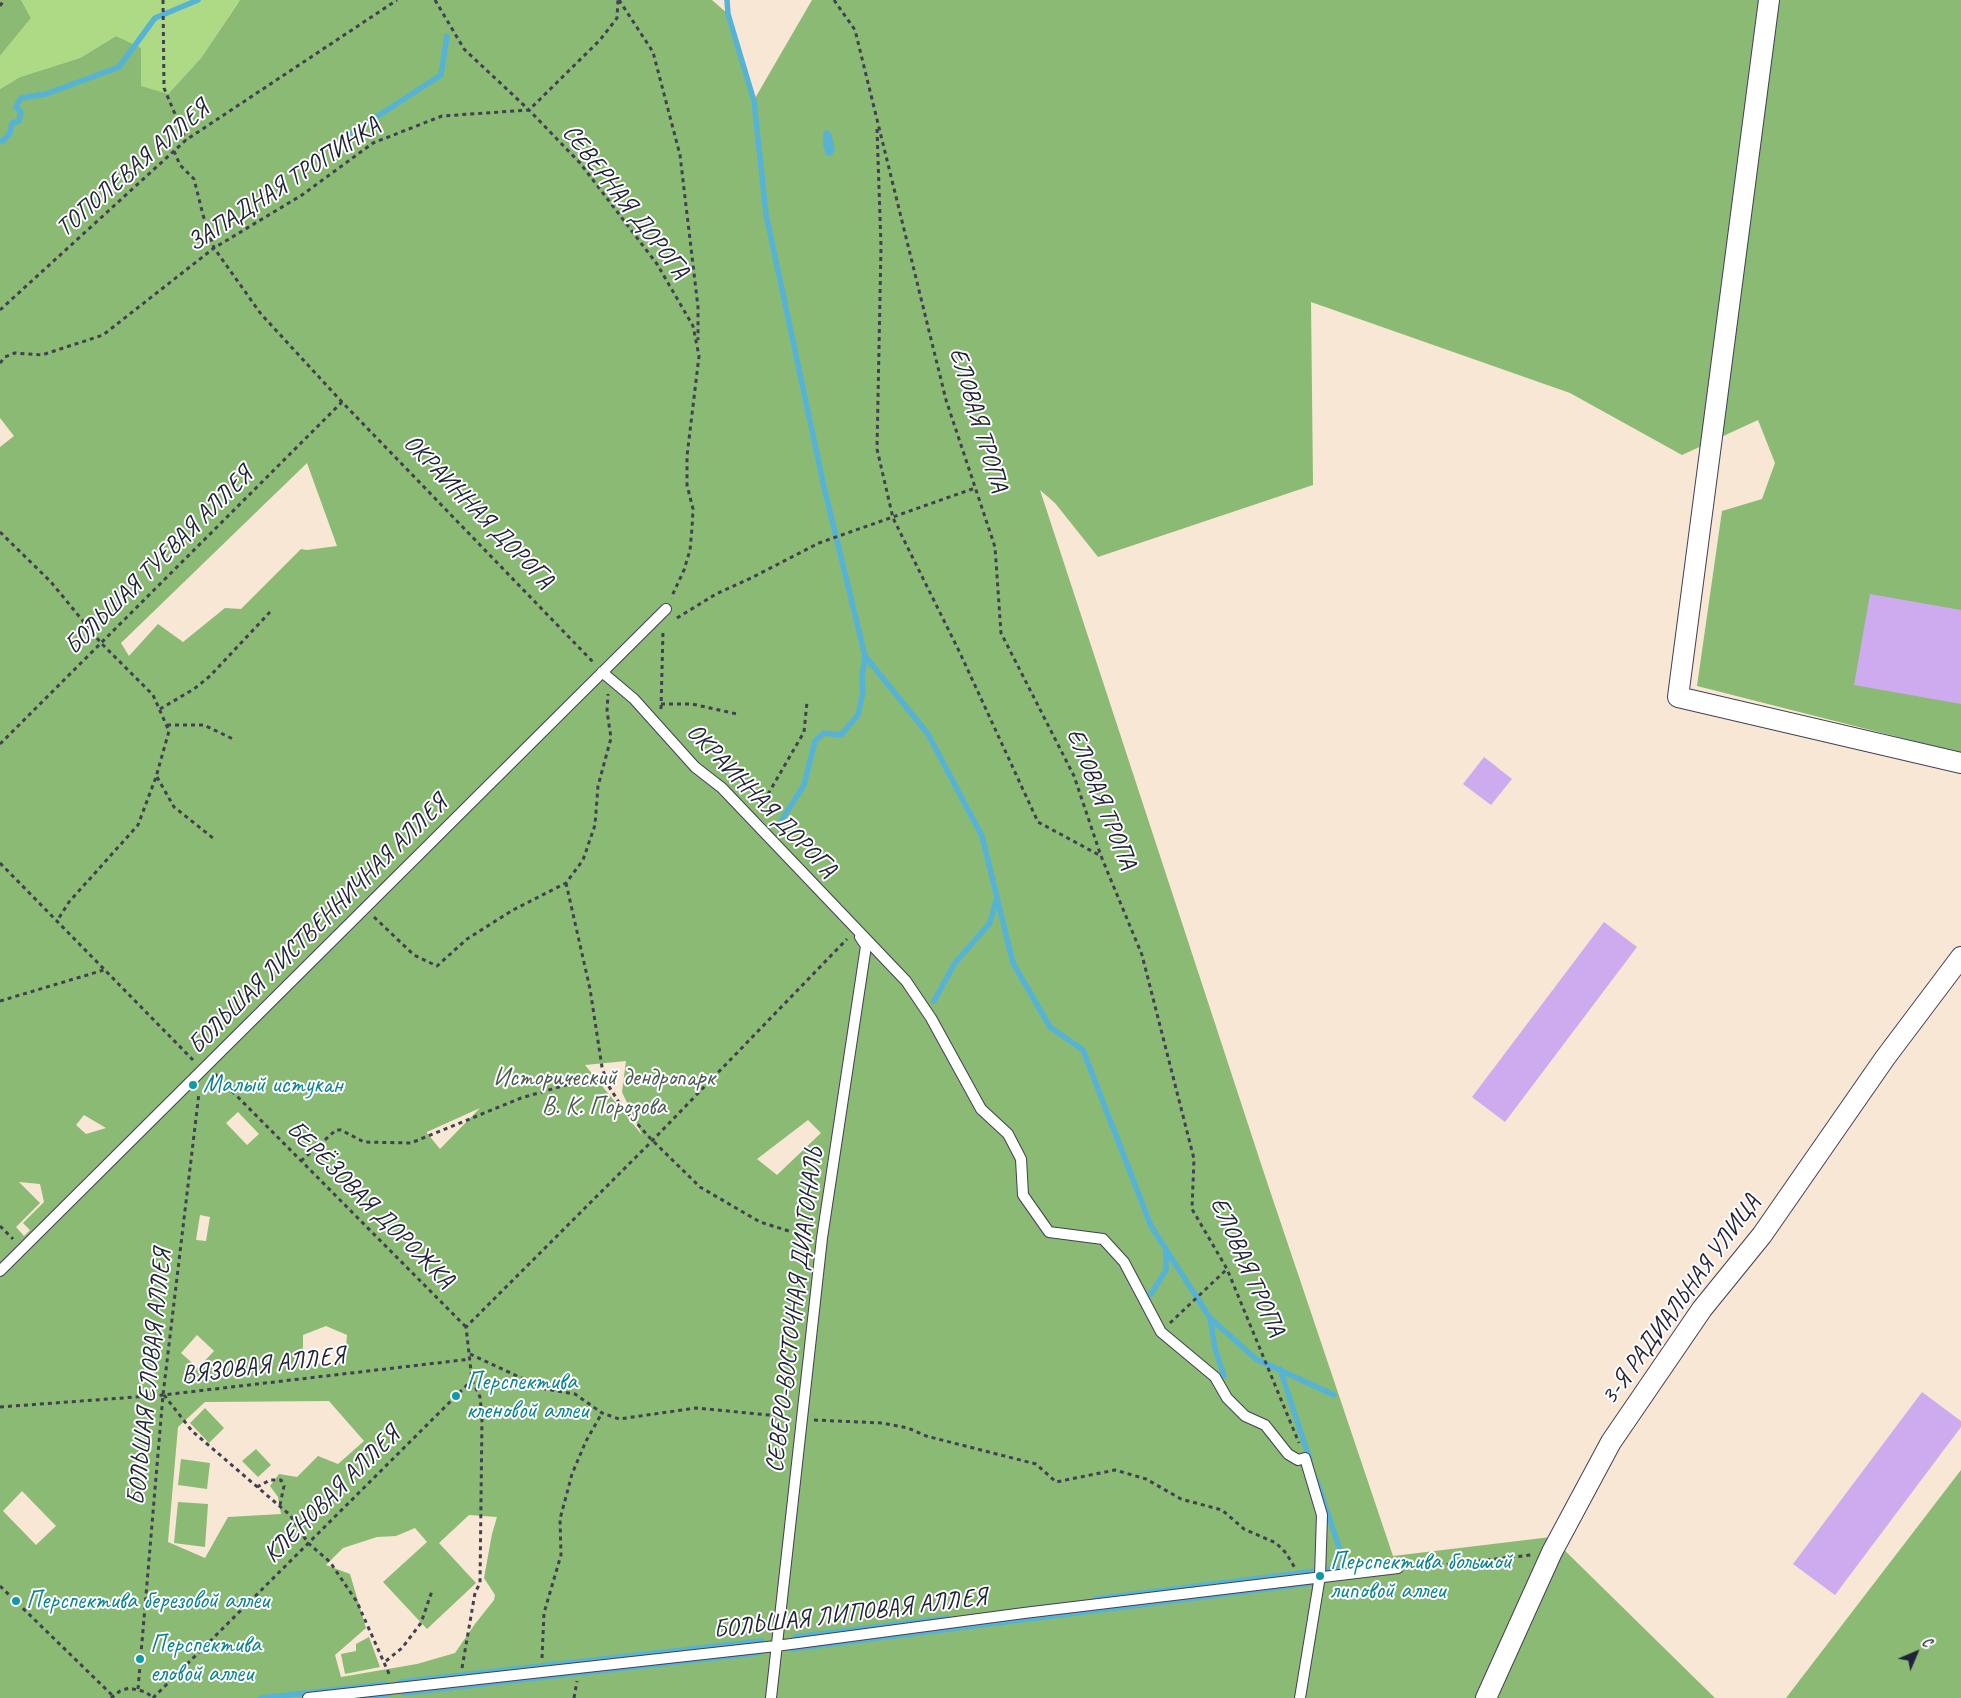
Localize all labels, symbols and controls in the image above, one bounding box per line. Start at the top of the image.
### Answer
street label: ТОПОЛЕВАЯ АЛЛЕЯ [50,94,216,244]
street label: ЗАПАДНАЯ ТРОПИНКА [182,111,386,259]
street label: СЕВЕРНАЯ ДОРОГА [555,119,695,285]
street label: ЕЛОВАЯ ТРОПА [942,345,1014,495]
street label: ОКРАИННАЯ ДОРОГА [397,429,559,595]
street label: БОЛЬШАЯ ТУЕВАЯ АЛЛЕЯ [59,461,259,661]
street label: ОКРАИННАЯ ДОРОГА [680,718,842,884]
street label: ЕЛОВАЯ ТРОПА [1059,724,1143,874]
street label: БОЛЬШАЯ ЛИСТВЕННИЧНАЯ АЛЛЕЯ [182,789,454,1061]
park label: Исторический дендропарк В. К. Порозова [493,1063,715,1122]
place label: Малый истукан [203,1070,343,1100]
marker: Малый истукан [187,1079,199,1091]
street label: БЕРЁЗОВАЯ ДОРОЖКА [280,1115,460,1295]
street label: СЕВЕРО-ВОСТОЧНАЯ ДИАГОНАЛЬ [760,1146,830,1474]
street label: 3-Я РАДИАЛЬНАЯ УЛИЦА [1595,1189,1767,1411]
street label: ЕЛОВАЯ ТРОПА [1203,1193,1291,1341]
street label: БОЛЬШАЯ ЕЛОВАЯ АЛЛЕЯ [122,1247,178,1507]
street label: ВЯЗОВАЯ АЛЛЕЯ [180,1341,346,1391]
place label: Перспектива кленовой аллеи [466,1367,588,1426]
marker: Перспектива кленовой аллеи [450,1390,462,1402]
street label: КЛЕНОВАЯ АЛЛЕЯ [258,1421,406,1569]
place label: Перспектива большой липовой аллеи [1330,1547,1512,1606]
marker: Перспектива большой липовой аллеи [1314,1570,1326,1582]
street label: БОЛЬШАЯ ЛИПОВАЯ АЛЛЕЯ [712,1582,988,1646]
place label: Перспектива березовой аллеи [26,1586,269,1616]
marker: Перспектива березовой аллеи [10,1595,22,1607]
north arrow [1891,1628,1941,1678]
place label: Перспектива еловой аллеи [150,1630,261,1689]
text: С [1919,1634,1935,1650]
marker: Перспектива еловой аллеи [134,1653,146,1665]

